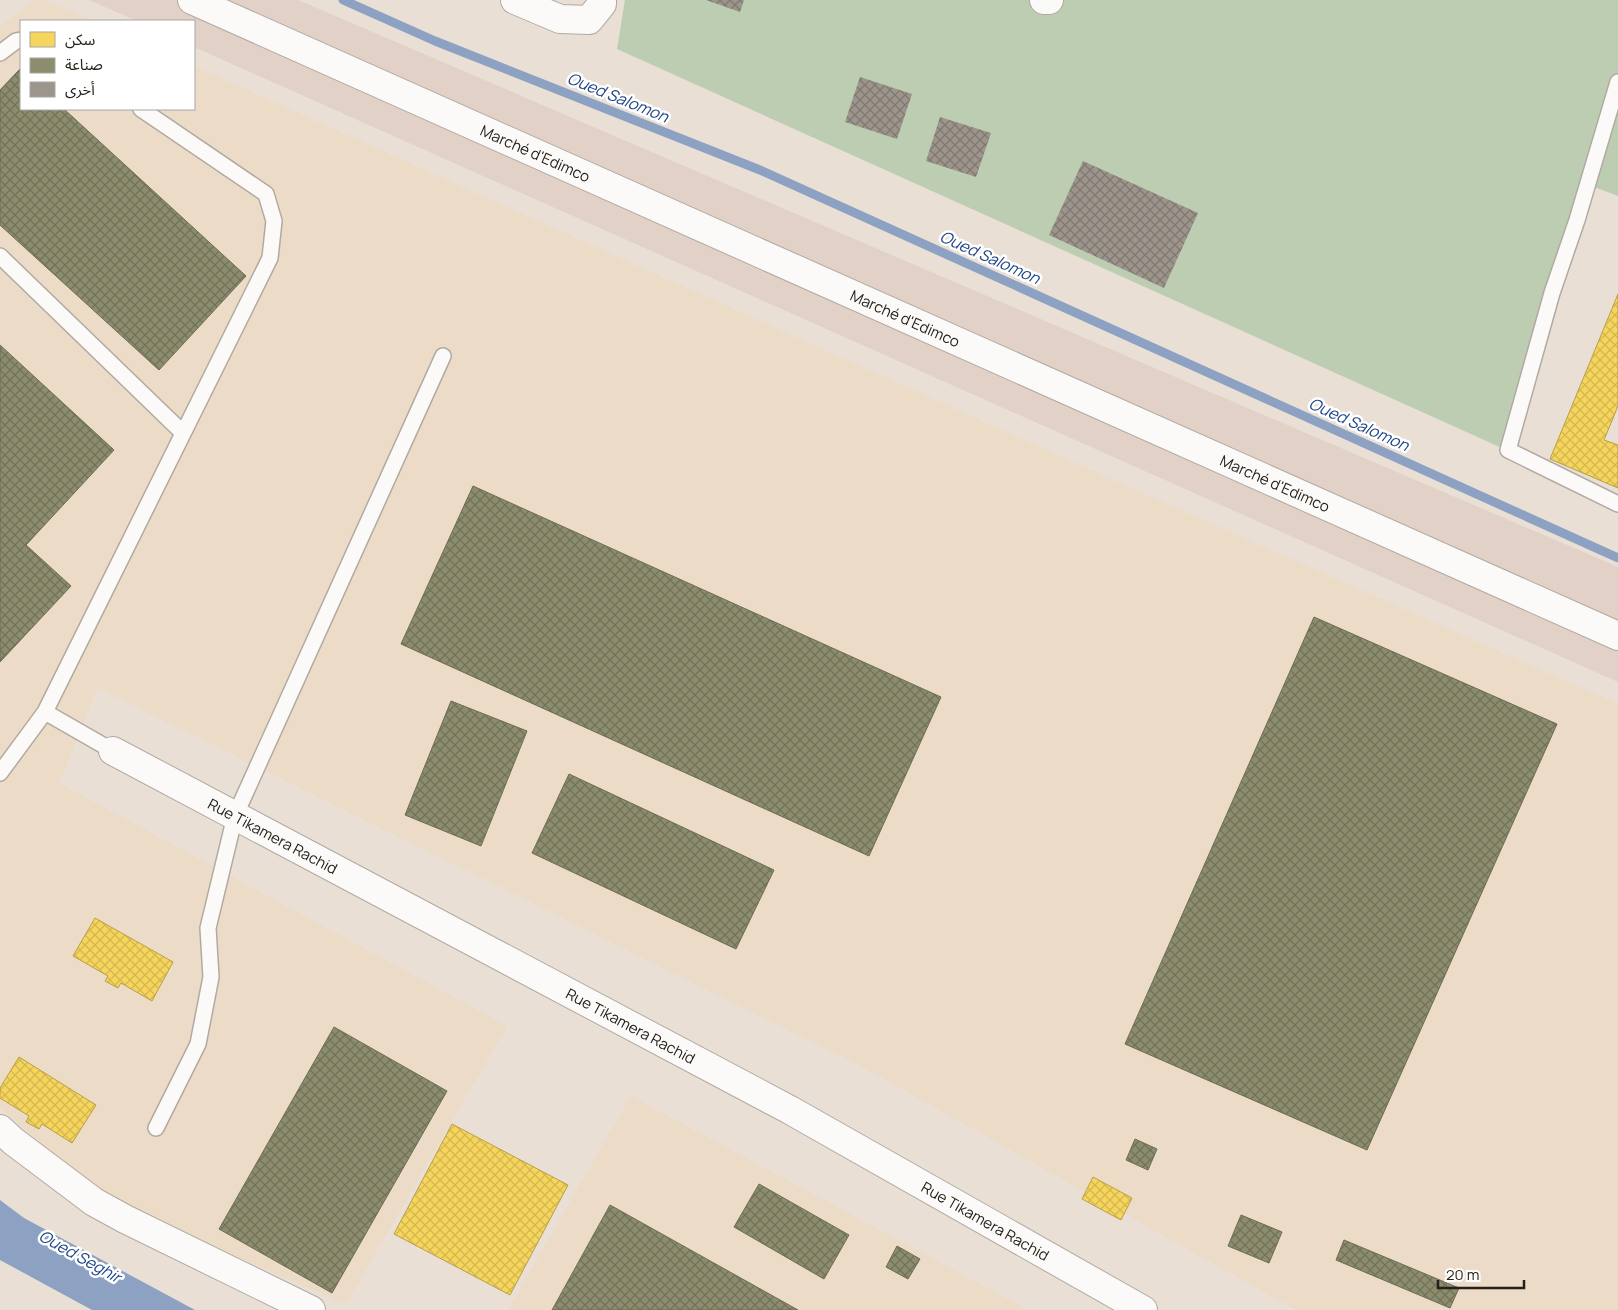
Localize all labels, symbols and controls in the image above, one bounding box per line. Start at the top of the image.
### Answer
legend [20,20,195,110]
text: سكن [65,29,96,50]
text: صناعة [65,54,103,75]
water label: Oued Salomon [564,67,672,128]
text: أخرى [65,79,95,100]
street label: Marché d'Edimco [477,120,594,187]
water label: Oued Salomon [936,225,1044,289]
street label: Marché d'Edimco [847,285,964,352]
water label: Oued Salomon [1305,392,1413,456]
street label: Marché d'Edimco [1217,449,1333,517]
street label: Rue Tikamera Rachid [204,793,341,879]
street label: Rue Tikamera Rachid [562,983,699,1068]
street label: Rue Tikamera Rachid [918,1176,1053,1265]
water label: Oued Seghir [35,1224,127,1289]
scale bar [1438,1258,1524,1290]
text: 20 m [1446,1264,1479,1285]

